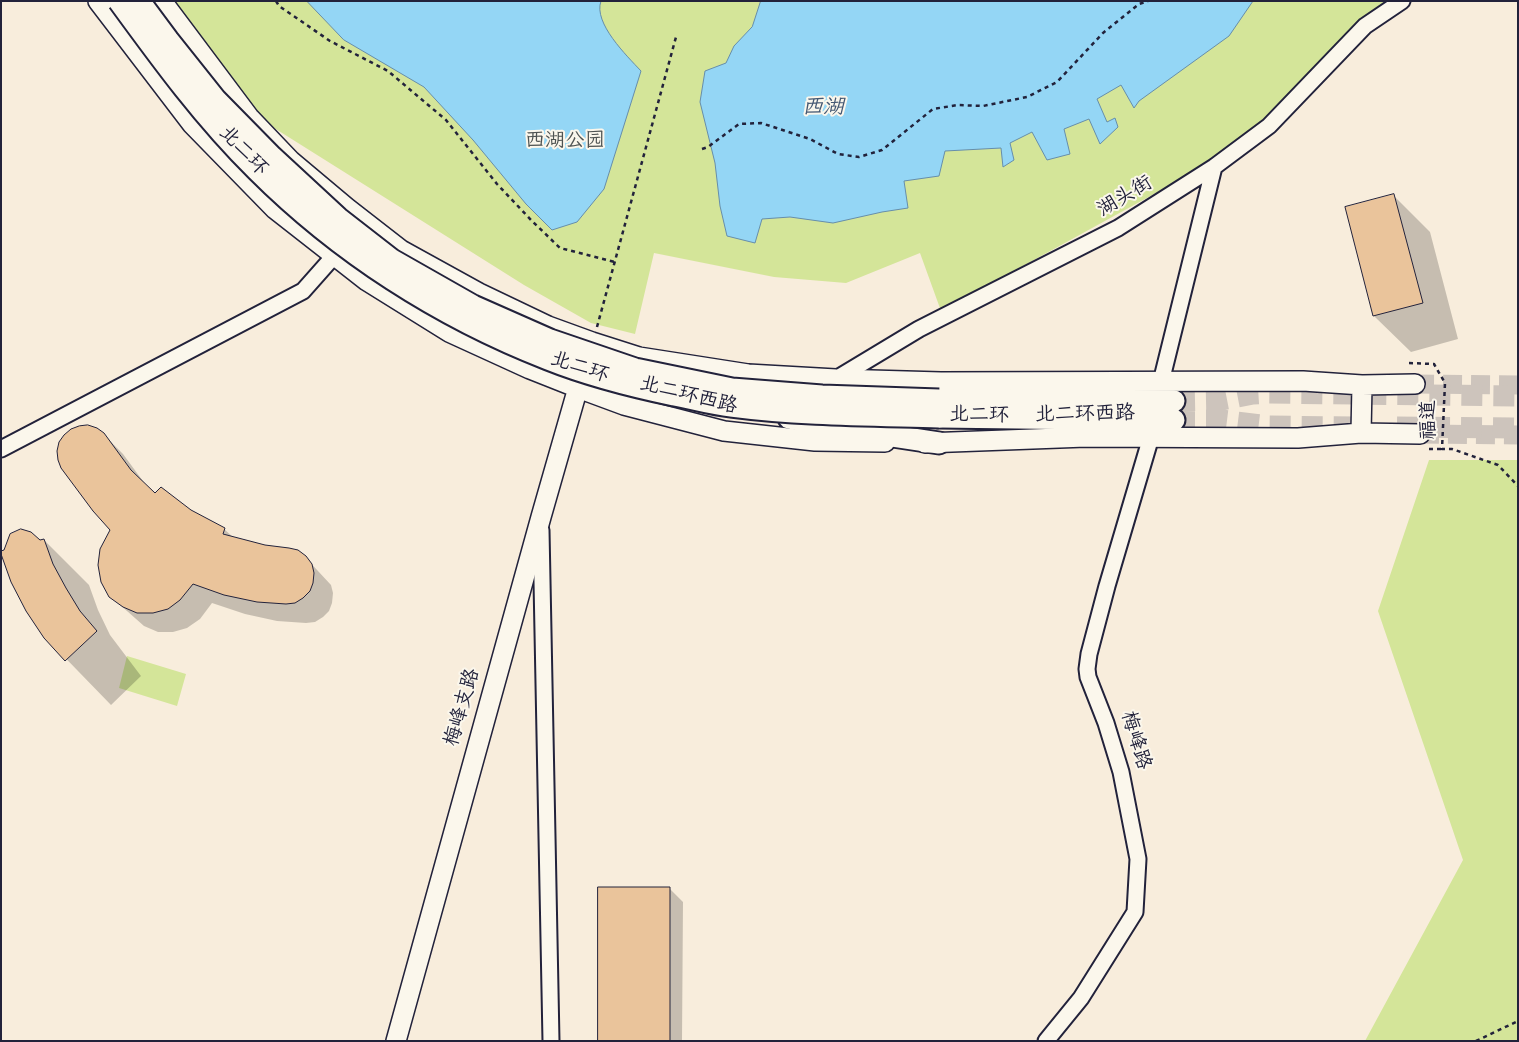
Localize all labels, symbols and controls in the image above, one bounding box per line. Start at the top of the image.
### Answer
water label: 西湖 [802,97,844,123]
street label: 北二环 [213,122,271,182]
park label: 西湖公园 [525,131,605,155]
street label: 湖头街 [1094,172,1158,224]
street label: 北二环 [547,348,611,390]
street label: 北二环西路 [637,373,739,421]
street label: 福道 [1419,400,1443,440]
street label: 北二环西路 [1035,403,1135,429]
street label: 北二环 [949,404,1009,430]
street label: 梅峰支路 [441,666,487,750]
street label: 梅峰路 [1114,709,1154,773]

